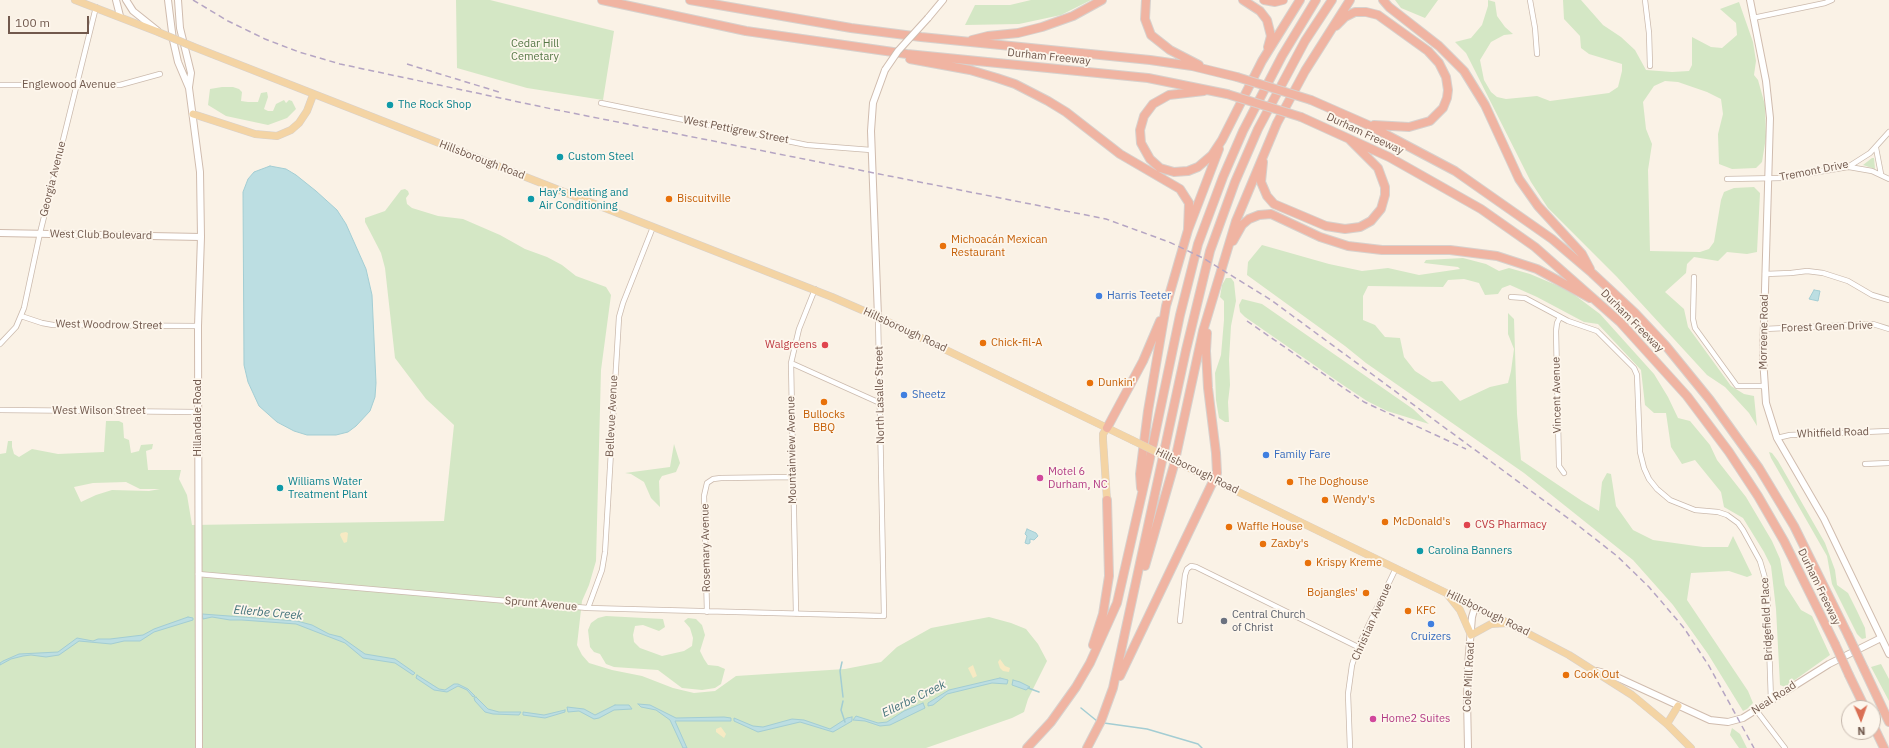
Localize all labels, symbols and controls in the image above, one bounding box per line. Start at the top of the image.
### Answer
scale bar [10,8,91,34]
text: 100 m [15,15,50,30]
park label: Cedar Hill Cemetary [511,37,559,63]
street label: Durham Freeway [1007,46,1091,68]
street label: Englewood Avenue [22,78,116,92]
place label: The Rock Shop [398,98,471,112]
marker: The Rock Shop [385,100,395,110]
street label: Durham Freeway [1324,110,1406,158]
street label: West Pettigrew Street [682,113,790,147]
street label: Hillsborough Road [437,138,527,182]
street label: Georgia Avenue [37,140,69,218]
place label: Custom Steel [568,150,634,164]
marker: Custom Steel [555,152,565,162]
street label: Tremont Drive [1778,158,1850,184]
place label: Hay’s Heating and Air Conditioning [539,186,628,212]
place label: Biscuitville [677,192,731,206]
marker: Hay’s Heating and Air Conditioning [526,194,536,204]
marker: Biscuitville [664,194,674,204]
street label: West Club Boulevard [50,228,152,242]
place label: Michoacán Mexican Restaurant [951,233,1048,259]
marker: Michoacán Mexican Restaurant [938,241,948,251]
street label: Durham Freeway [1598,287,1666,355]
place label: Harris Teeter [1107,289,1171,303]
marker: Harris Teeter [1094,291,1104,301]
street label: Morreene Road [1757,294,1771,370]
street label: Hillsborough Road [861,305,949,355]
street label: West Woodrow Street [55,317,163,333]
street label: Forest Green Drive [1781,319,1873,335]
place label: Chick-fil-A [991,336,1042,350]
place label: Walgreens [765,338,817,352]
marker: Chick-fil-A [978,338,988,348]
marker: Walgreens [820,340,830,350]
street label: North Lasalle Street [873,346,887,444]
street label: Vincent Avenue [1550,357,1564,433]
street label: Bellevue Avenue [603,375,621,457]
place label: Dunkin' [1098,376,1135,390]
marker: Dunkin' [1085,378,1095,388]
street label: Hillandale Road [191,379,205,457]
place label: Sheetz [912,388,946,402]
marker: Sheetz [899,390,909,400]
street label: Mountainview Avenue [784,396,800,504]
marker: Bullocks BBQ [819,397,829,407]
street label: West Wilson Street [52,404,146,418]
place label: Bullocks BBQ [803,408,845,434]
street label: Whitfield Road [1797,425,1869,441]
street label: Hillsborough Road [1153,445,1241,497]
place label: Family Fare [1274,448,1331,462]
marker: Family Fare [1261,450,1271,460]
place label: Motel 6 Durham, NC [1048,465,1108,491]
marker: Motel 6 Durham, NC [1035,473,1045,483]
place label: Williams Water Treatment Plant [288,475,368,501]
place label: The Doghouse [1298,475,1369,489]
marker: The Doghouse [1285,477,1295,487]
marker: Williams Water Treatment Plant [275,483,285,493]
place label: Wendy's [1333,493,1375,507]
marker: Wendy's [1320,495,1330,505]
street label: Rosemary Avenue [699,503,713,593]
place label: McDonald's [1393,515,1451,529]
marker: McDonald's [1380,517,1390,527]
place label: CVS Pharmacy [1475,518,1547,532]
place label: Waffle House [1237,520,1303,534]
marker: CVS Pharmacy [1462,520,1472,530]
marker: Waffle House [1224,522,1234,532]
place label: Zaxby's [1271,537,1309,551]
marker: Zaxby's [1258,539,1268,549]
place label: Carolina Banners [1428,544,1512,558]
marker: Carolina Banners [1415,546,1425,556]
street label: Durham Freeway [1795,547,1843,627]
place label: Krispy Kreme [1316,556,1382,570]
marker: Krispy Kreme [1303,558,1313,568]
street label: Bridgefield Place [1758,577,1776,661]
street label: Christian Avenue [1349,581,1395,663]
place label: Bojangles' [1307,586,1358,600]
street label: Hillsborough Road [1444,587,1532,639]
marker: Bojangles' [1361,588,1371,598]
street label: Sprunt Avenue [504,594,578,614]
water label: Ellerbe Creek [233,603,303,623]
place label: KFC [1416,604,1436,618]
marker: KFC [1403,606,1413,616]
place label: Central Church of Christ [1232,608,1306,634]
marker: Central Church of Christ [1219,616,1229,626]
marker: Cruizers [1426,619,1436,629]
place label: Cruizers [1411,630,1451,644]
street label: Cole Mill Road [1461,642,1477,712]
place label: Cook Out [1574,668,1619,682]
marker: Cook Out [1561,670,1571,680]
water label: Ellerbe Creek [880,677,948,721]
street label: Neal Road [1749,679,1799,717]
north arrow [1841,700,1881,740]
place label: Home2 Suites [1381,712,1450,726]
marker: Home2 Suites [1368,714,1378,724]
text: N [1857,724,1866,738]

